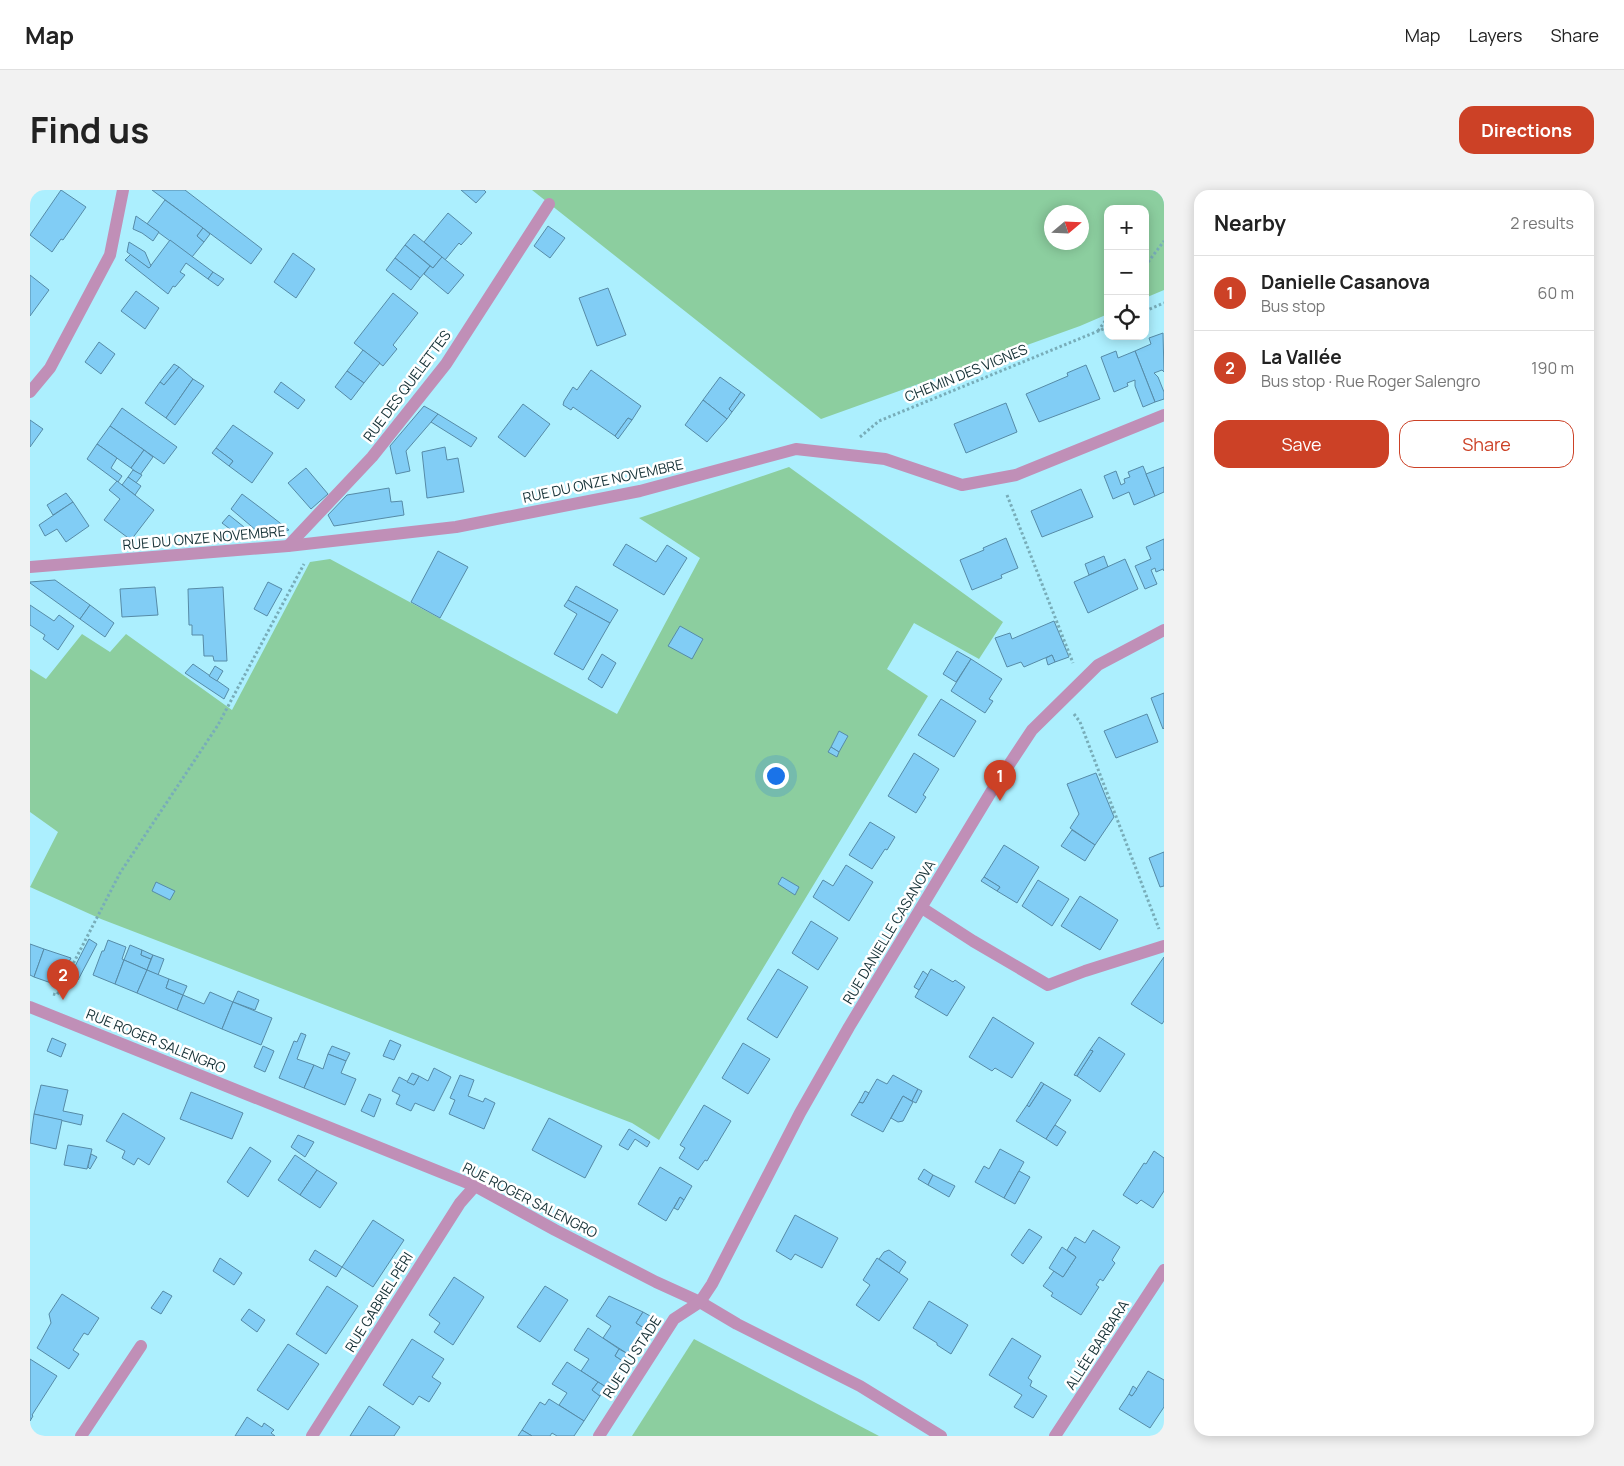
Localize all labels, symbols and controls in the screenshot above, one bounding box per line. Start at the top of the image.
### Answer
text: Map [25,18,74,51]
text: Map [1405,23,1440,47]
text: Layers [1468,23,1522,47]
text: Share [1550,23,1599,47]
text: Find us [30,106,149,154]
button: Directions [1459,106,1594,154]
north arrow [1044,205,1089,250]
map controls [1104,205,1149,340]
button: + [1104,205,1149,250]
text: Nearby [1214,209,1286,237]
text: 2 results [1510,212,1574,234]
button: − [1104,250,1149,295]
text: Danielle Casanova [1261,269,1430,295]
text: 1 [1226,282,1234,304]
text: 60 m [1538,282,1574,304]
button: locate [1104,295,1149,340]
text: Bus stop [1261,295,1325,317]
street label: RUE DES QUELETTES [358,326,455,445]
street label: CHEMIN DES VIGNES [902,339,1030,406]
text: La Vallée [1261,344,1342,370]
text: 2 [1225,357,1235,379]
text: 190 m [1531,357,1574,379]
text: Bus stop · Rue Roger Salengro [1261,370,1481,392]
button: Save [1214,420,1389,468]
button: Share [1399,420,1574,468]
street label: RUE DU ONZE NOVEMBRE [521,454,685,507]
street label: RUE DU ONZE NOVEMBRE [122,521,286,554]
pin: 1 [984,760,1016,801]
your location [763,763,789,789]
street label: RUE DANIELLE CASANOVA [838,856,939,1007]
pin: 2 [47,959,79,1000]
street label: RUE ROGER SALENGRO [84,1004,229,1077]
street label: RUE ROGER SALENGRO [460,1157,601,1242]
street label: RUE GABRIEL PÉRI [340,1248,417,1355]
street label: ALLÉE BARBARA [1060,1296,1133,1393]
street label: RUE DU STADE [598,1312,665,1401]

